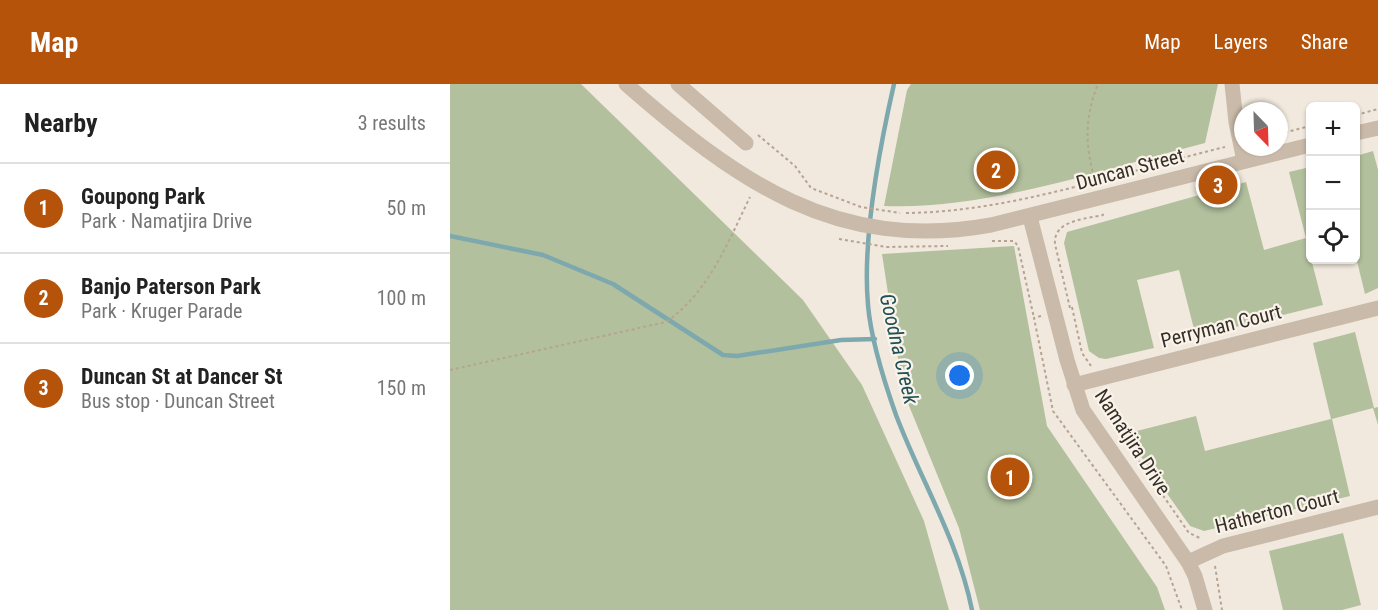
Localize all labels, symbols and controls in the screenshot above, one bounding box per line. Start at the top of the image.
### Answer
text: Map [30,26,78,59]
text: Map [1144,30,1181,54]
text: Layers [1214,30,1268,54]
text: Share [1301,30,1348,54]
north arrow [1234,102,1288,156]
map controls [1306,102,1360,264]
button: + [1306,102,1360,156]
text: Nearby [24,108,98,138]
text: 3 results [358,111,426,135]
street label: Duncan Street [1073,143,1187,195]
pin: 2 [976,148,1016,193]
button: − [1306,156,1360,210]
pin: 3 [1198,162,1238,208]
text: Goupong Park [81,184,205,209]
text: 1 [38,196,49,220]
text: 50 m [387,196,426,220]
text: Park · Namatjira Drive [81,209,252,233]
button: locate [1306,210,1360,264]
text: Banjo Paterson Park [81,274,261,299]
text: 2 [38,286,49,310]
text: 100 m [377,286,426,310]
water label: Goodna Creek [875,291,924,407]
text: Park · Kruger Parade [81,299,242,323]
street label: Perryman Court [1158,299,1284,353]
your location [945,361,974,390]
text: Duncan St at Dancer St [81,364,283,389]
text: 3 [38,376,49,400]
text: 150 m [377,376,426,400]
street label: Namatjira Drive [1090,385,1176,499]
text: Bus stop · Duncan Street [81,389,275,413]
pin: 1 [990,454,1030,500]
street label: Hatherton Court [1212,484,1342,538]

